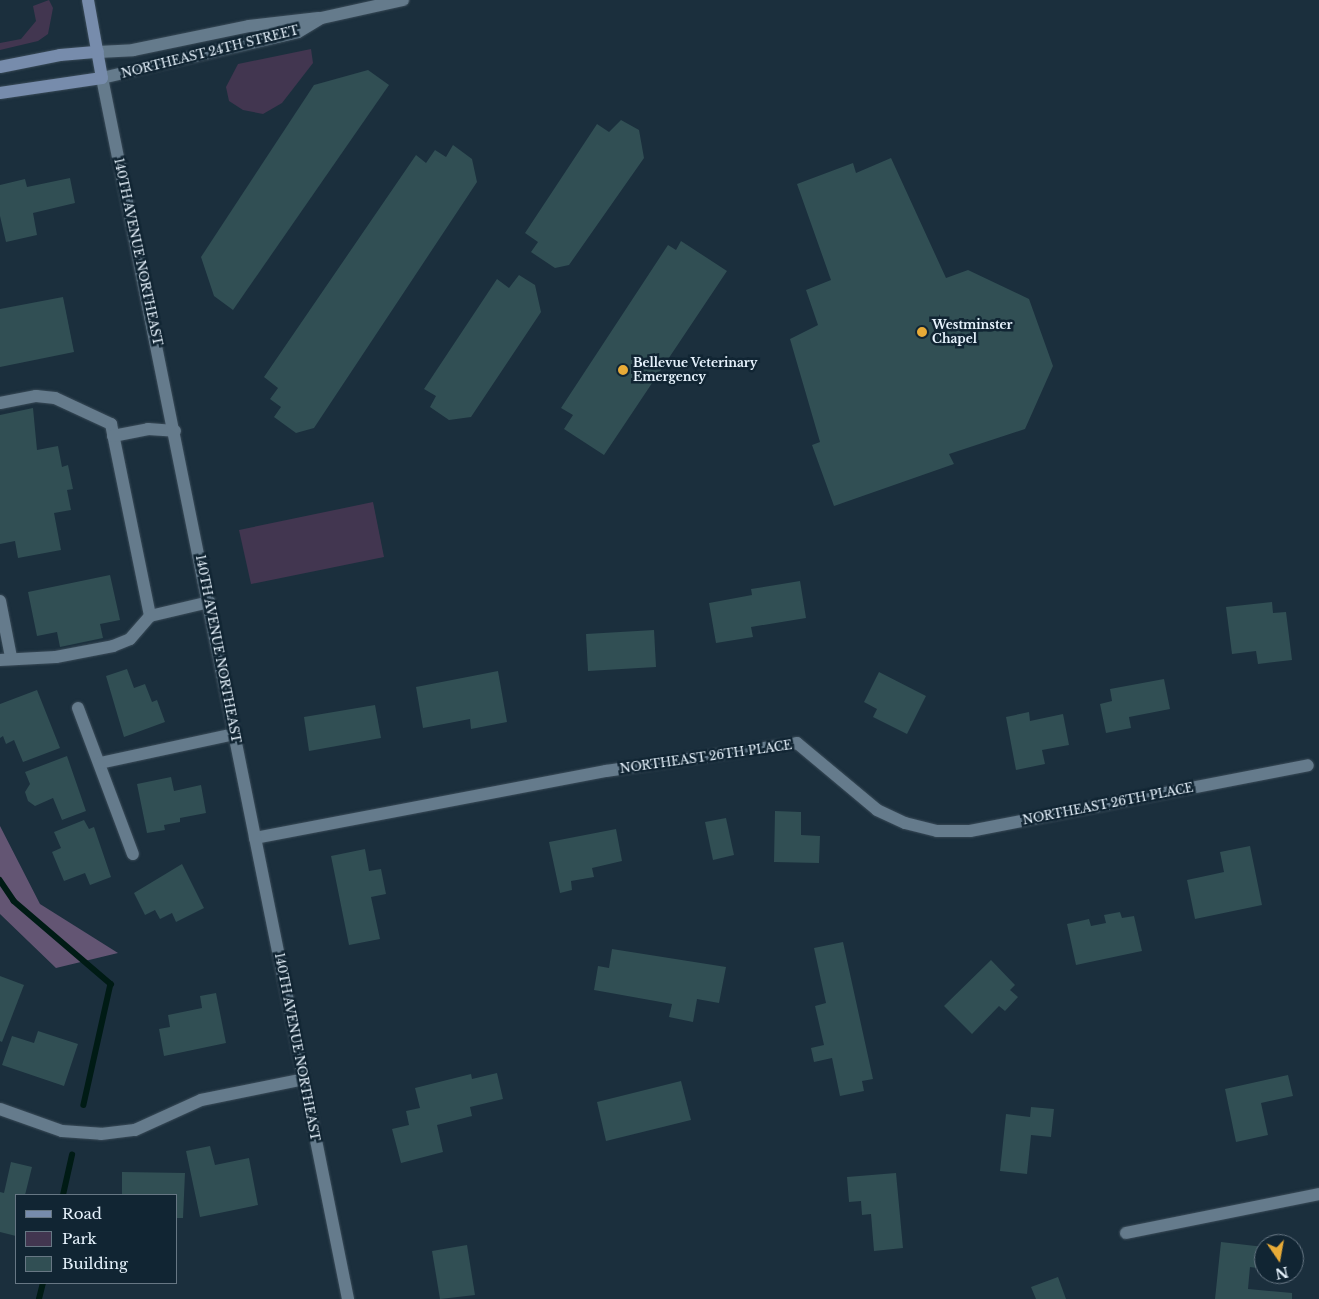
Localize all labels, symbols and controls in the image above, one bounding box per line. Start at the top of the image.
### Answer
street label: NORTHEAST 24TH STREET [120,23,300,81]
street label: 140TH AVENUE NORTHEAST [111,157,165,347]
place label: Westminster Chapel [932,318,1013,346]
marker: Westminster Chapel [916,326,928,338]
place label: Bellevue Veterinary Emergency [633,356,758,384]
marker: Bellevue Veterinary Emergency [617,364,629,376]
street label: 140TH AVENUE NORTHEAST [193,553,243,745]
street label: NORTHEAST 26TH PLACE [619,738,793,776]
street label: NORTHEAST 26TH PLACE [1021,780,1195,828]
street label: 140TH AVENUE NORTHEAST [272,951,322,1143]
legend [15,1194,178,1284]
text: Road [62,1204,102,1223]
text: Park [62,1229,97,1248]
north arrow [1254,1234,1304,1284]
text: Building [62,1254,128,1273]
text: N [1274,1263,1290,1283]

